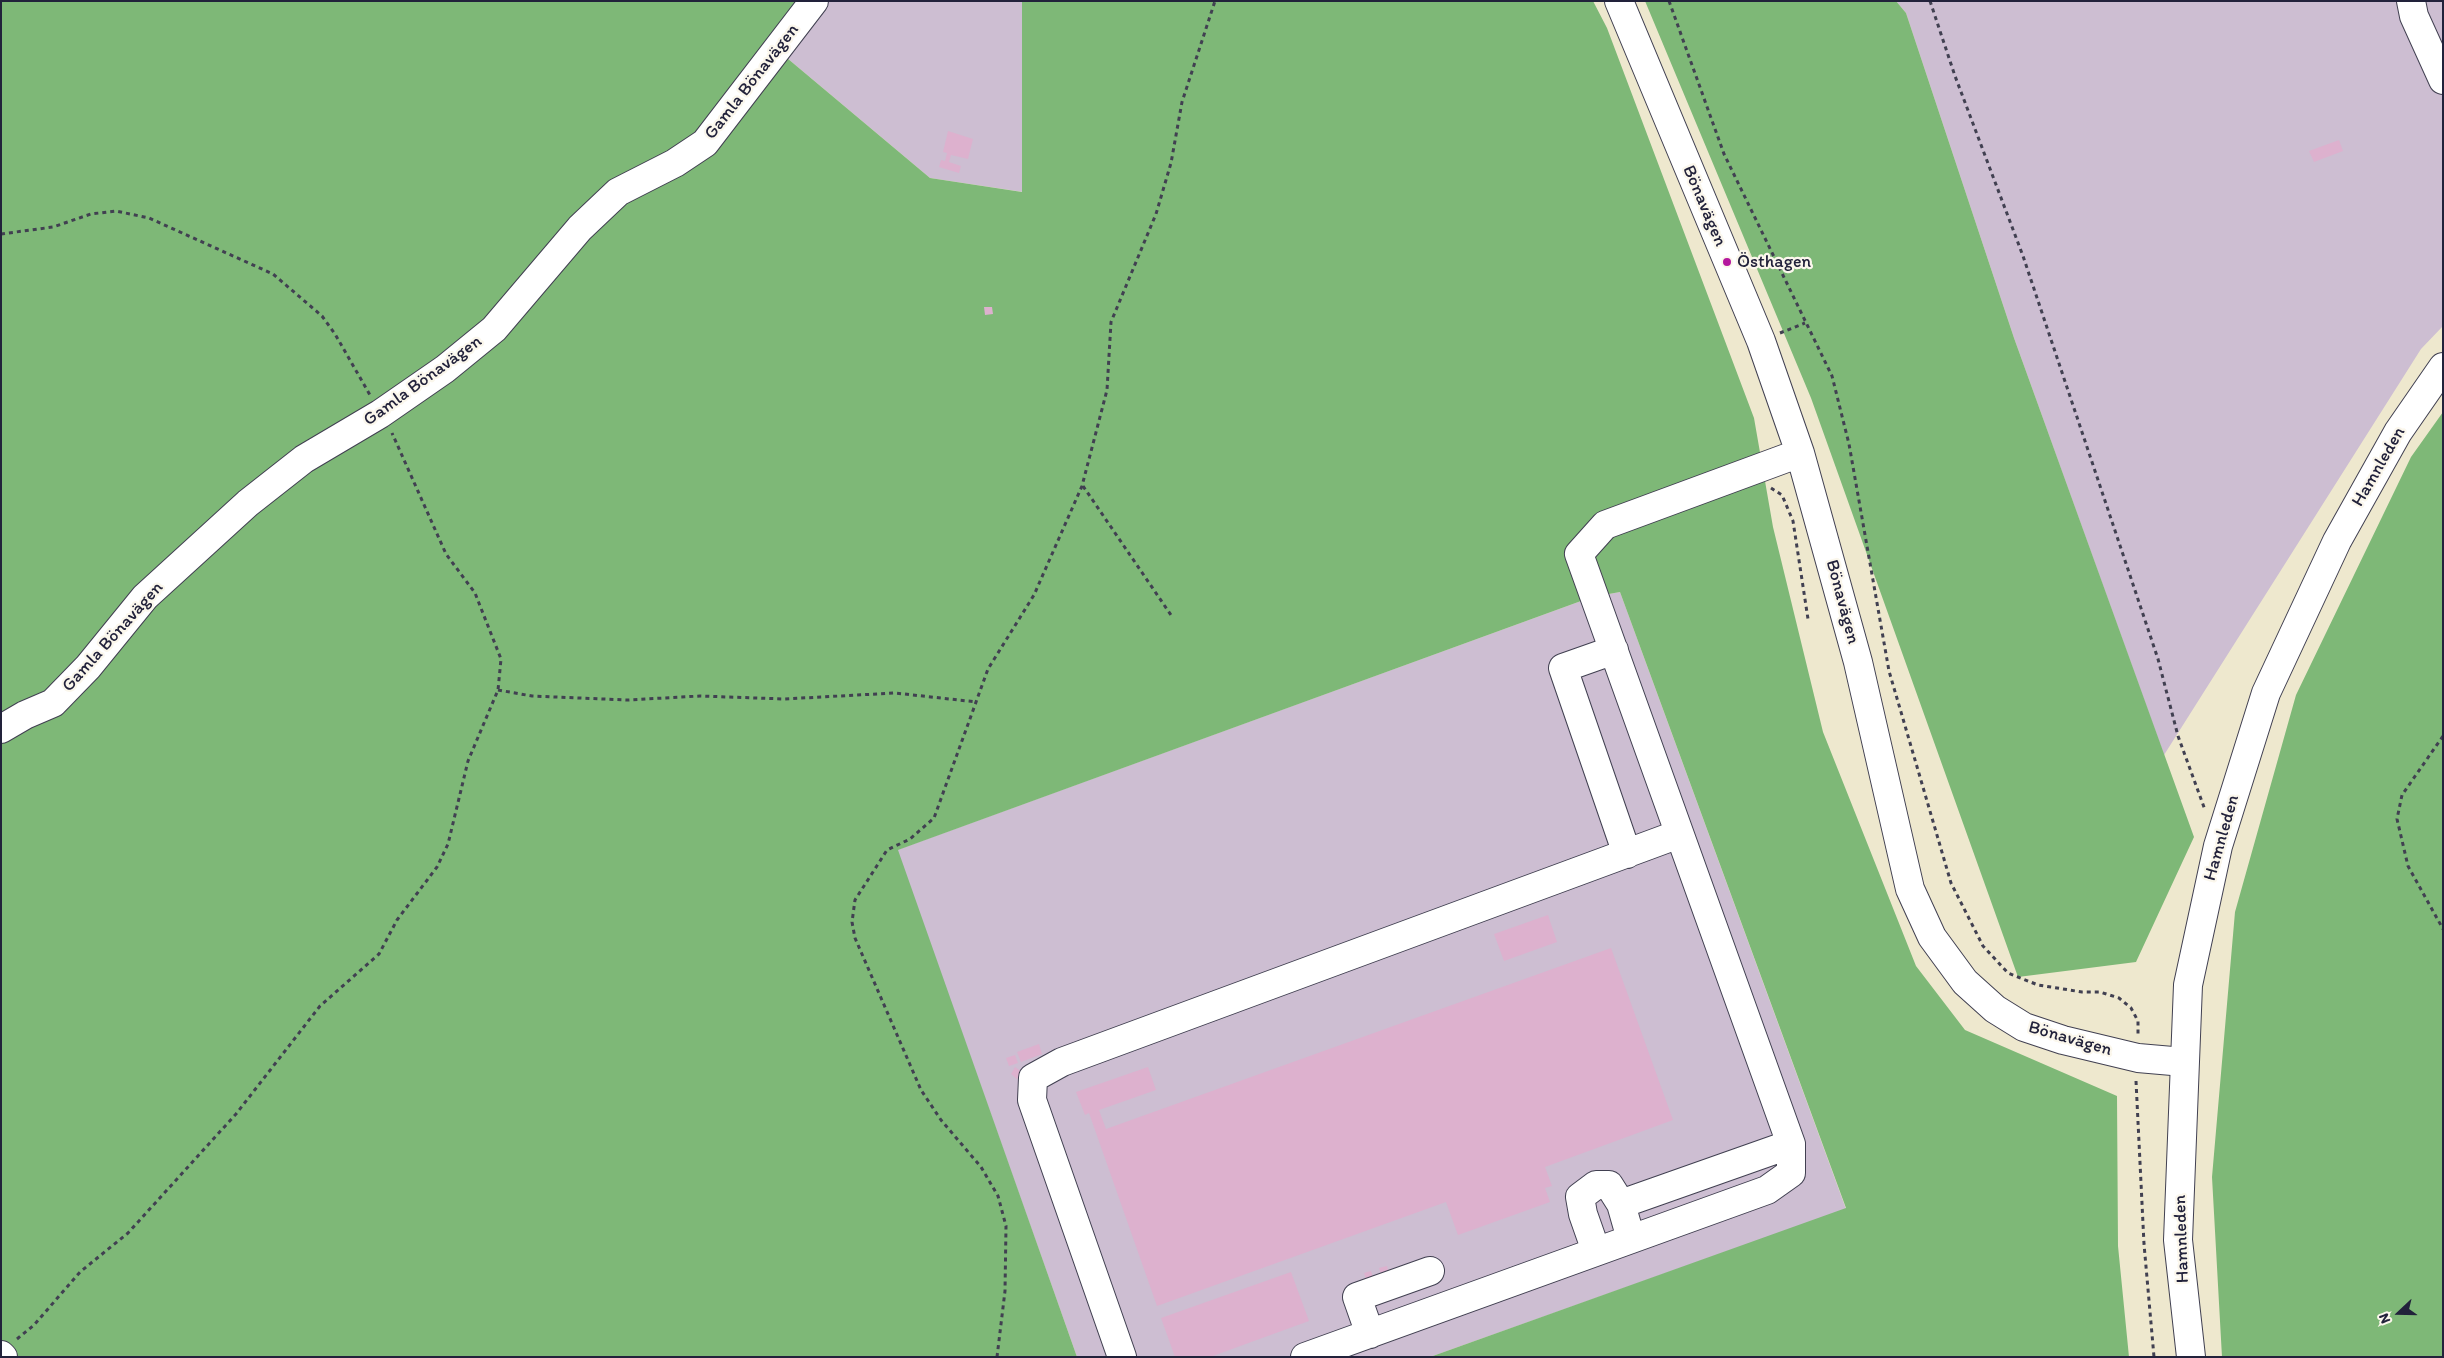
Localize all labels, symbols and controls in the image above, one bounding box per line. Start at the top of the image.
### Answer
street label: Gamla Bönavägen [700,20,804,144]
street label: Bönavägen [1677,162,1731,250]
place label: Östhagen [1737,251,1811,273]
marker: Östhagen [1721,256,1733,268]
street label: Gamla Bönavägen [360,331,486,431]
street label: Hamnleden [2348,423,2410,511]
street label: Bönavägen [1820,558,1864,646]
street label: Gamla Bönavägen [58,577,168,697]
street label: Hamnleden [2199,793,2245,883]
street label: Bönavägen [2026,1017,2114,1061]
street label: Hamnleden [2170,1194,2194,1284]
north arrow [2374,1288,2424,1338]
text: N [2375,1311,2394,1326]

